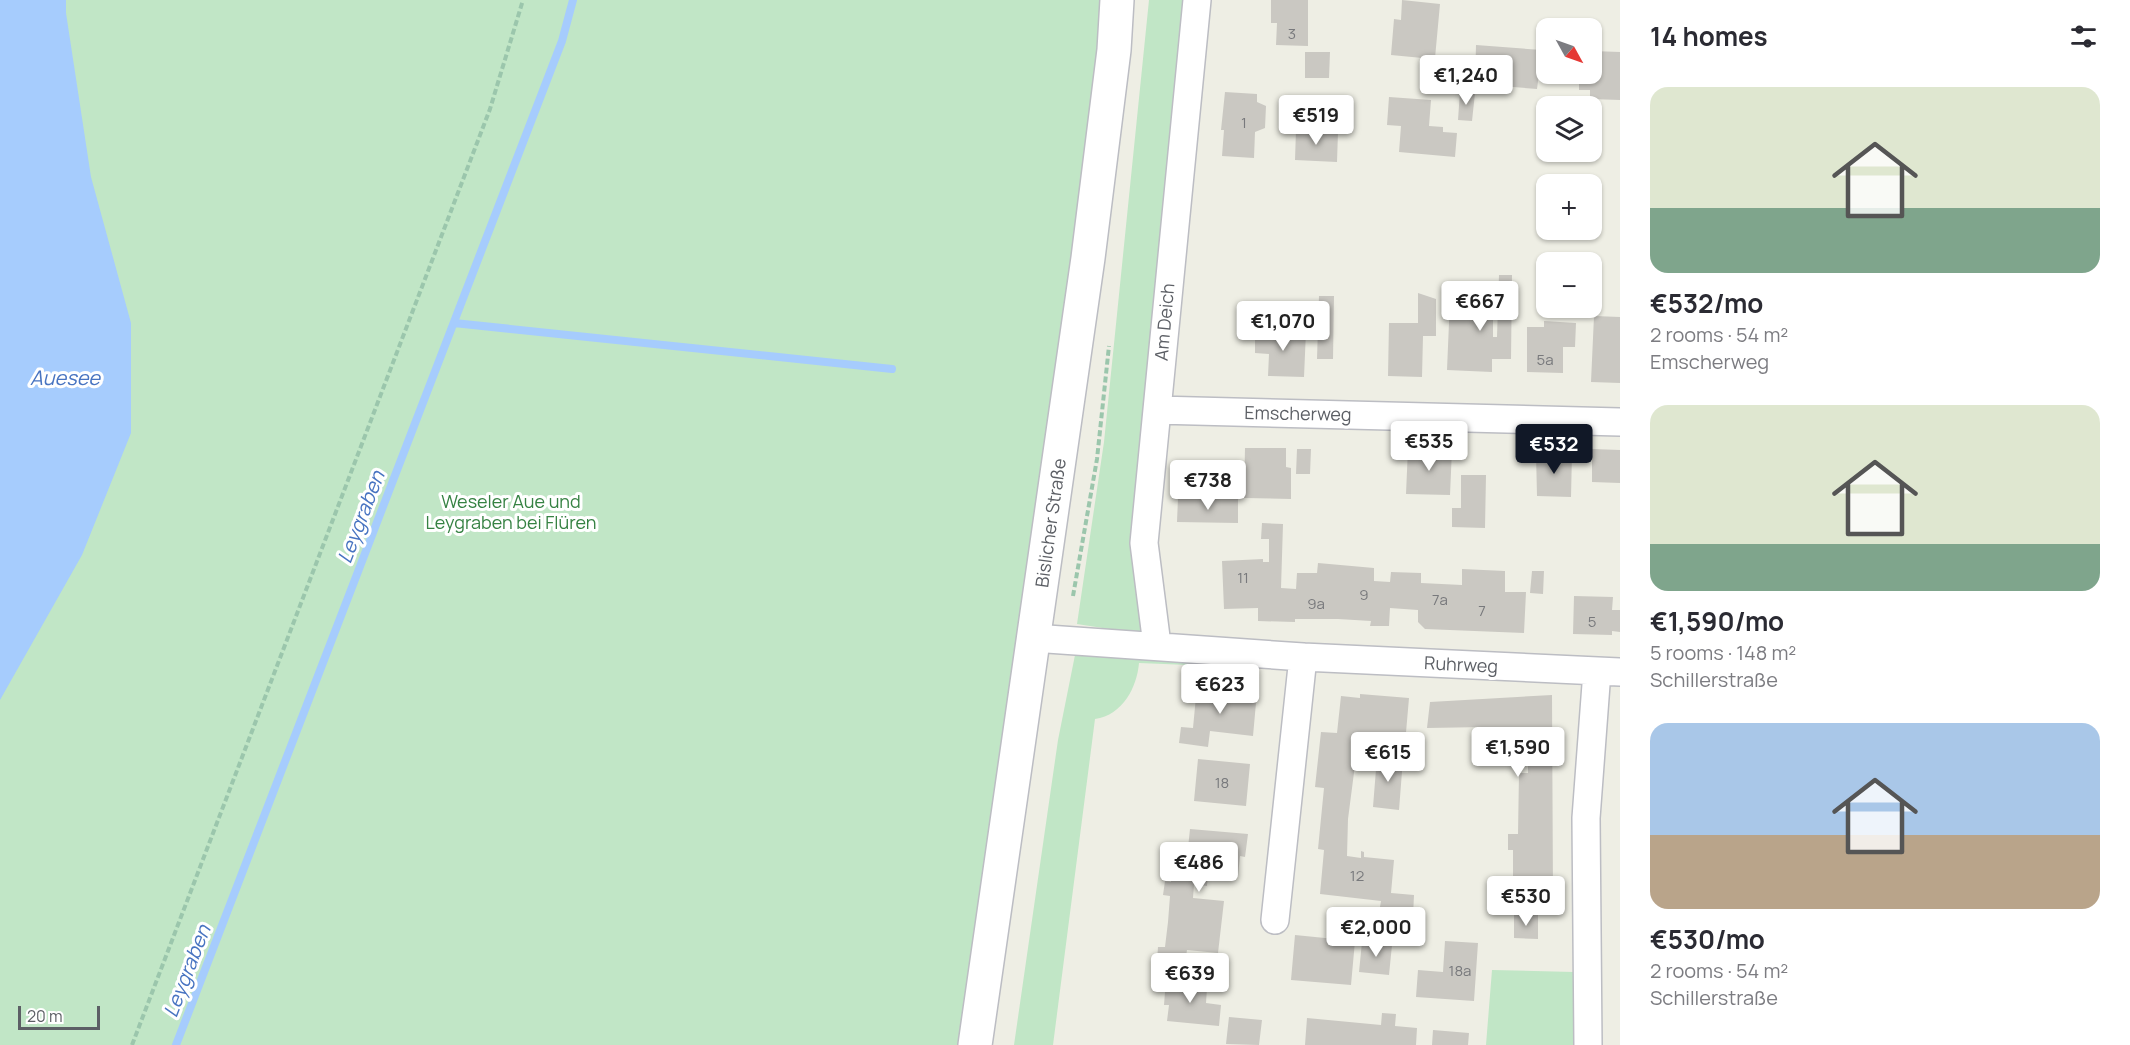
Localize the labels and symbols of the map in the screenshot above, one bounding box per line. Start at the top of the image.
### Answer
north arrow [1536,18,1602,84]
house number: 3 [1288,23,1296,44]
pin: €1,240 [1417,55,1515,106]
pin: €519 [1280,95,1352,146]
house number: 1 [1241,112,1247,133]
pin: €667 [1444,281,1516,332]
street label: Am Deich [1149,282,1179,362]
pin: €1,070 [1234,301,1332,352]
house number: 5a [1537,349,1554,370]
water label: Auesee [30,364,101,391]
street label: Emscherweg [1244,400,1352,426]
pin: €535 [1393,421,1465,472]
pin: €532 [1518,424,1590,475]
street label: Bislicher Straße [1029,457,1071,589]
pin: €738 [1172,460,1244,511]
water label: Leygraben [331,466,391,567]
park label: Weseler Aue und Leygraben bei Flüren [426,489,596,534]
house number: 11 [1237,567,1249,588]
house number: 9 [1359,584,1369,605]
house number: 7a [1432,589,1448,610]
house number: 9a [1307,593,1325,614]
house number: 7 [1478,600,1486,621]
house number: 5 [1588,611,1596,632]
street label: Ruhrweg [1424,650,1499,678]
pin: €623 [1184,664,1256,715]
pin: €1,590 [1469,727,1567,778]
pin: €615 [1352,732,1424,783]
house number: 18 [1215,772,1229,793]
pin: €486 [1163,842,1235,893]
house number: 12 [1350,865,1364,886]
pin: €530 [1490,876,1562,927]
pin: €2,000 [1327,907,1425,958]
water label: Leygraben [157,920,217,1021]
pin: €639 [1154,953,1226,1004]
house number: 18a [1449,960,1471,981]
scale bar [18,1003,100,1030]

